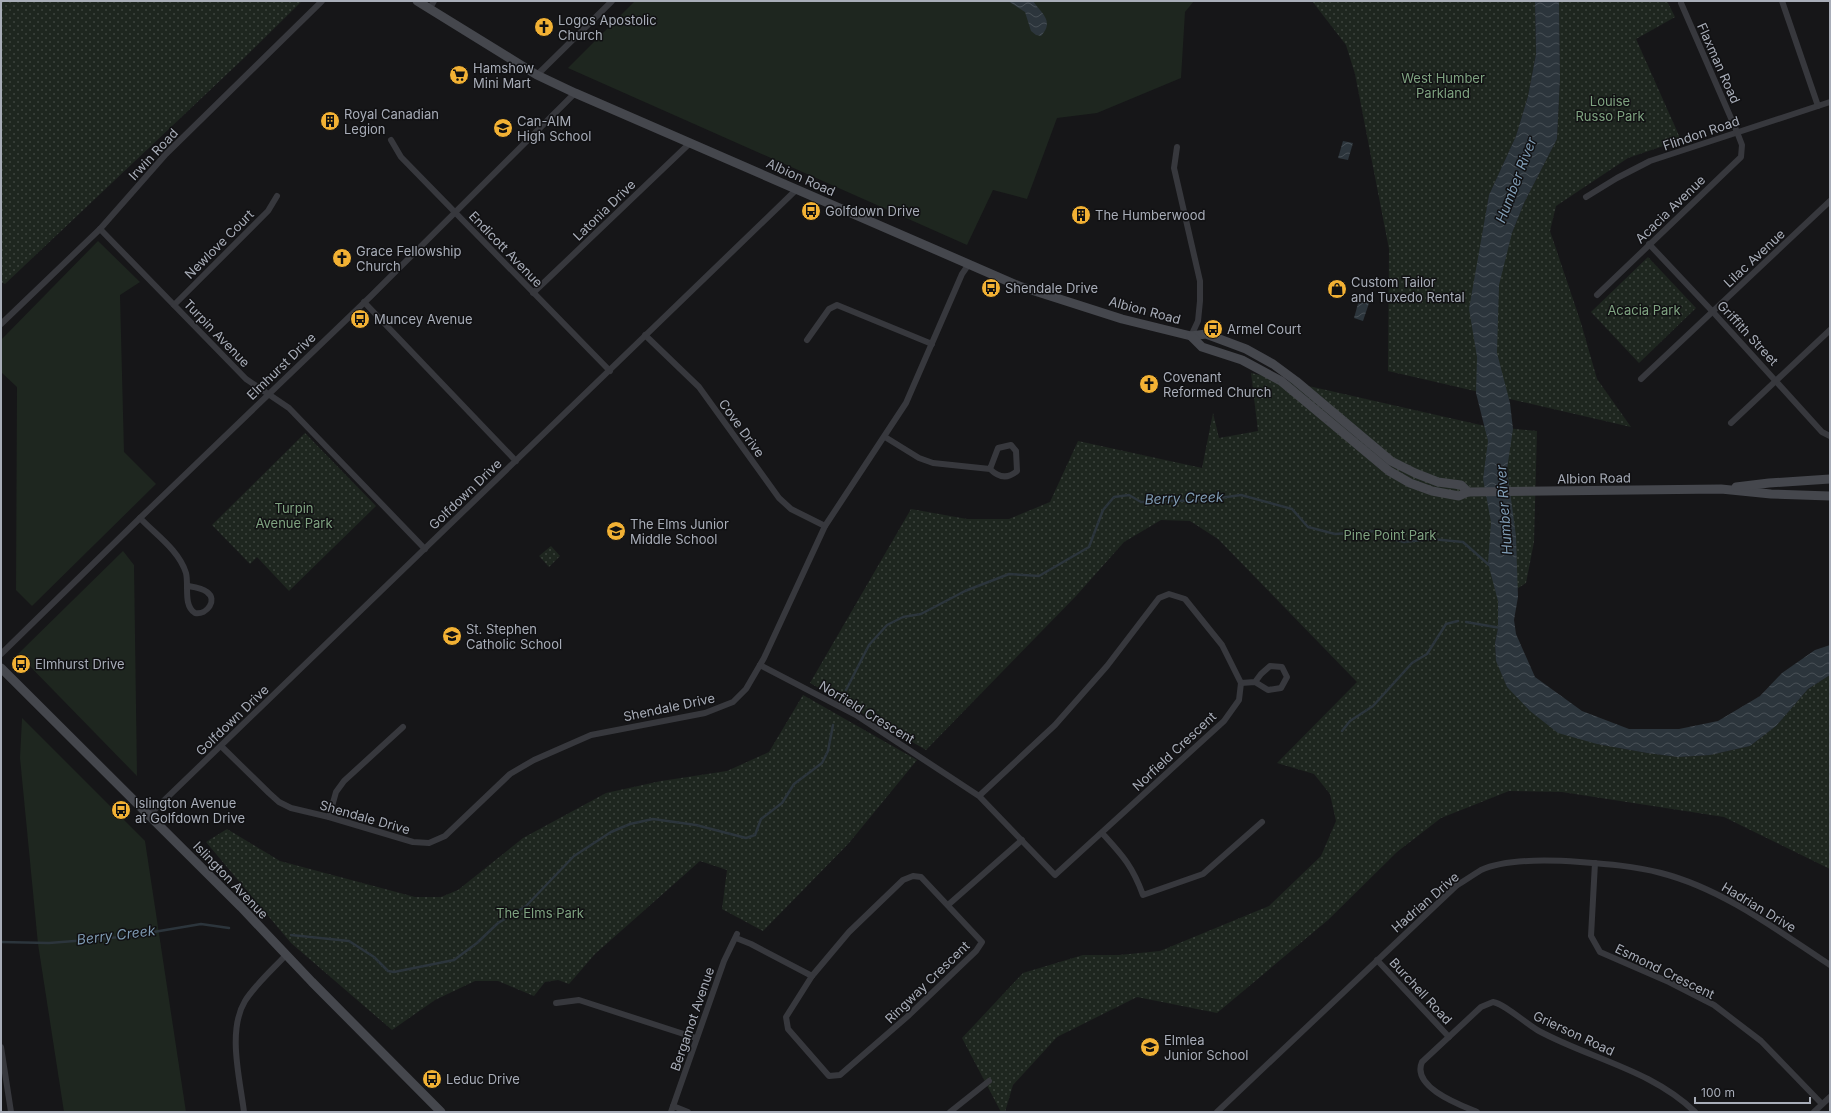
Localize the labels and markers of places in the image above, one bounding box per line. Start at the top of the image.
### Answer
place label: Logos Apostolic Church [558,12,657,43]
church icon: Logos Apostolic Church [533,16,555,38]
place label: Hamshow Mini Mart [473,60,534,91]
supermarket icon: Hamshow Mini Mart [448,64,470,86]
place label: Royal Canadian Legion [344,106,439,137]
building icon: Royal Canadian Legion [319,110,341,132]
place label: Can-AIM High School [517,113,591,144]
school or university icon: Can-AIM High School [492,117,514,139]
bus stop icon: Golfdown Drive [800,200,822,222]
place label: Golfdown Drive [825,203,920,219]
building icon: The Humberwood [1070,204,1092,226]
place label: The Humberwood [1095,207,1206,223]
place label: Grace Fellowship Church [356,243,461,274]
church icon: Grace Fellowship Church [331,247,353,269]
place label: Custom Tailor and Tuxedo Rental [1351,274,1465,305]
bus stop icon: Shendale Drive [980,277,1002,299]
shop icon: Custom Tailor and Tuxedo Rental [1326,278,1348,300]
place label: Shendale Drive [1005,280,1098,296]
bus stop icon: Muncey Avenue [349,308,371,330]
place label: Muncey Avenue [374,311,473,327]
bus stop icon: Armel Court [1202,318,1224,340]
place label: Armel Court [1227,321,1301,337]
place label: Covenant Reformed Church [1163,369,1271,400]
church icon: Covenant Reformed Church [1138,373,1160,395]
place label: The Elms Junior Middle School [630,516,729,547]
school or university icon: The Elms Junior Middle School [605,520,627,542]
place label: St. Stephen Catholic School [466,621,562,652]
school or university icon: St. Stephen Catholic School [441,625,463,647]
bus stop icon: Elmhurst Drive [10,653,32,675]
place label: Elmhurst Drive [35,656,125,672]
place label: Islington Avenue at Golfdown Drive [135,795,245,826]
bus stop icon: Islington Avenue at Golfdown Drive [110,799,132,821]
place label: Elmlea Junior School [1164,1032,1248,1063]
school or university icon: Elmlea Junior School [1139,1036,1161,1058]
bus stop icon: Leduc Drive [421,1068,443,1090]
place label: Leduc Drive [446,1071,520,1087]

